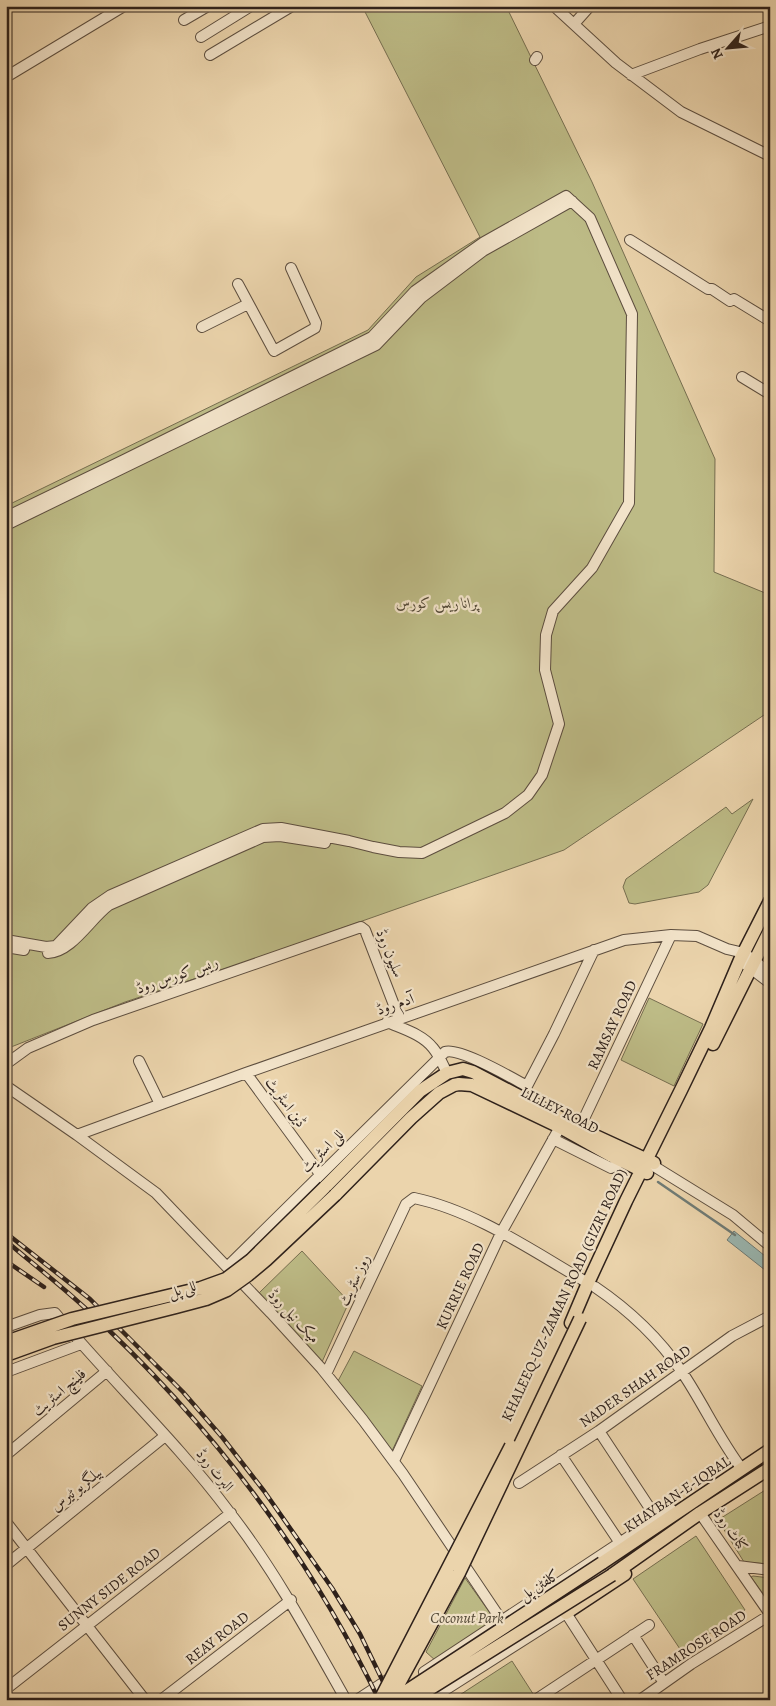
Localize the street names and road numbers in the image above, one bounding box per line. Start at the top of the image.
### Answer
street label: سلیون روڈ [371,926,409,980]
street label: ریس کورس روڈ [133,952,221,998]
street label: RAMSAY ROAD [583,977,641,1073]
street label: آدم روڈ [374,988,419,1023]
street label: ڈین اسٹریٹ [261,1073,311,1131]
street label: LILLEY ROAD [517,1082,603,1138]
street label: للی اسٹریٹ [296,1125,348,1177]
street label: KHALEEQ-UZ-ZAMAN ROAD (GIZRI ROAD) [497,1165,631,1425]
street label: KURRIE ROAD [431,1239,489,1333]
street label: روز سٹریٹ [333,1251,375,1309]
street label: للی پل [166,1276,199,1303]
street label: میک نیل روڈ [263,1285,324,1348]
street label: NADER SHAH ROAD [575,1340,695,1432]
street label: فلینچ اسٹریٹ [28,1364,93,1423]
street label: البرٹ روڈ [192,1444,238,1496]
street label: KHAYBAN-E-IQBAL [620,1451,735,1537]
street label: بیلگریو ٹیرس [46,1462,106,1516]
street label: کناٹ روڈ [709,1505,753,1555]
street label: SUNNY SIDE ROAD [54,1543,164,1635]
street label: کلفٹن پل [515,1565,564,1606]
street label: FRAMROSE ROAD [642,1605,750,1685]
street label: REAY ROAD [181,1607,253,1669]

